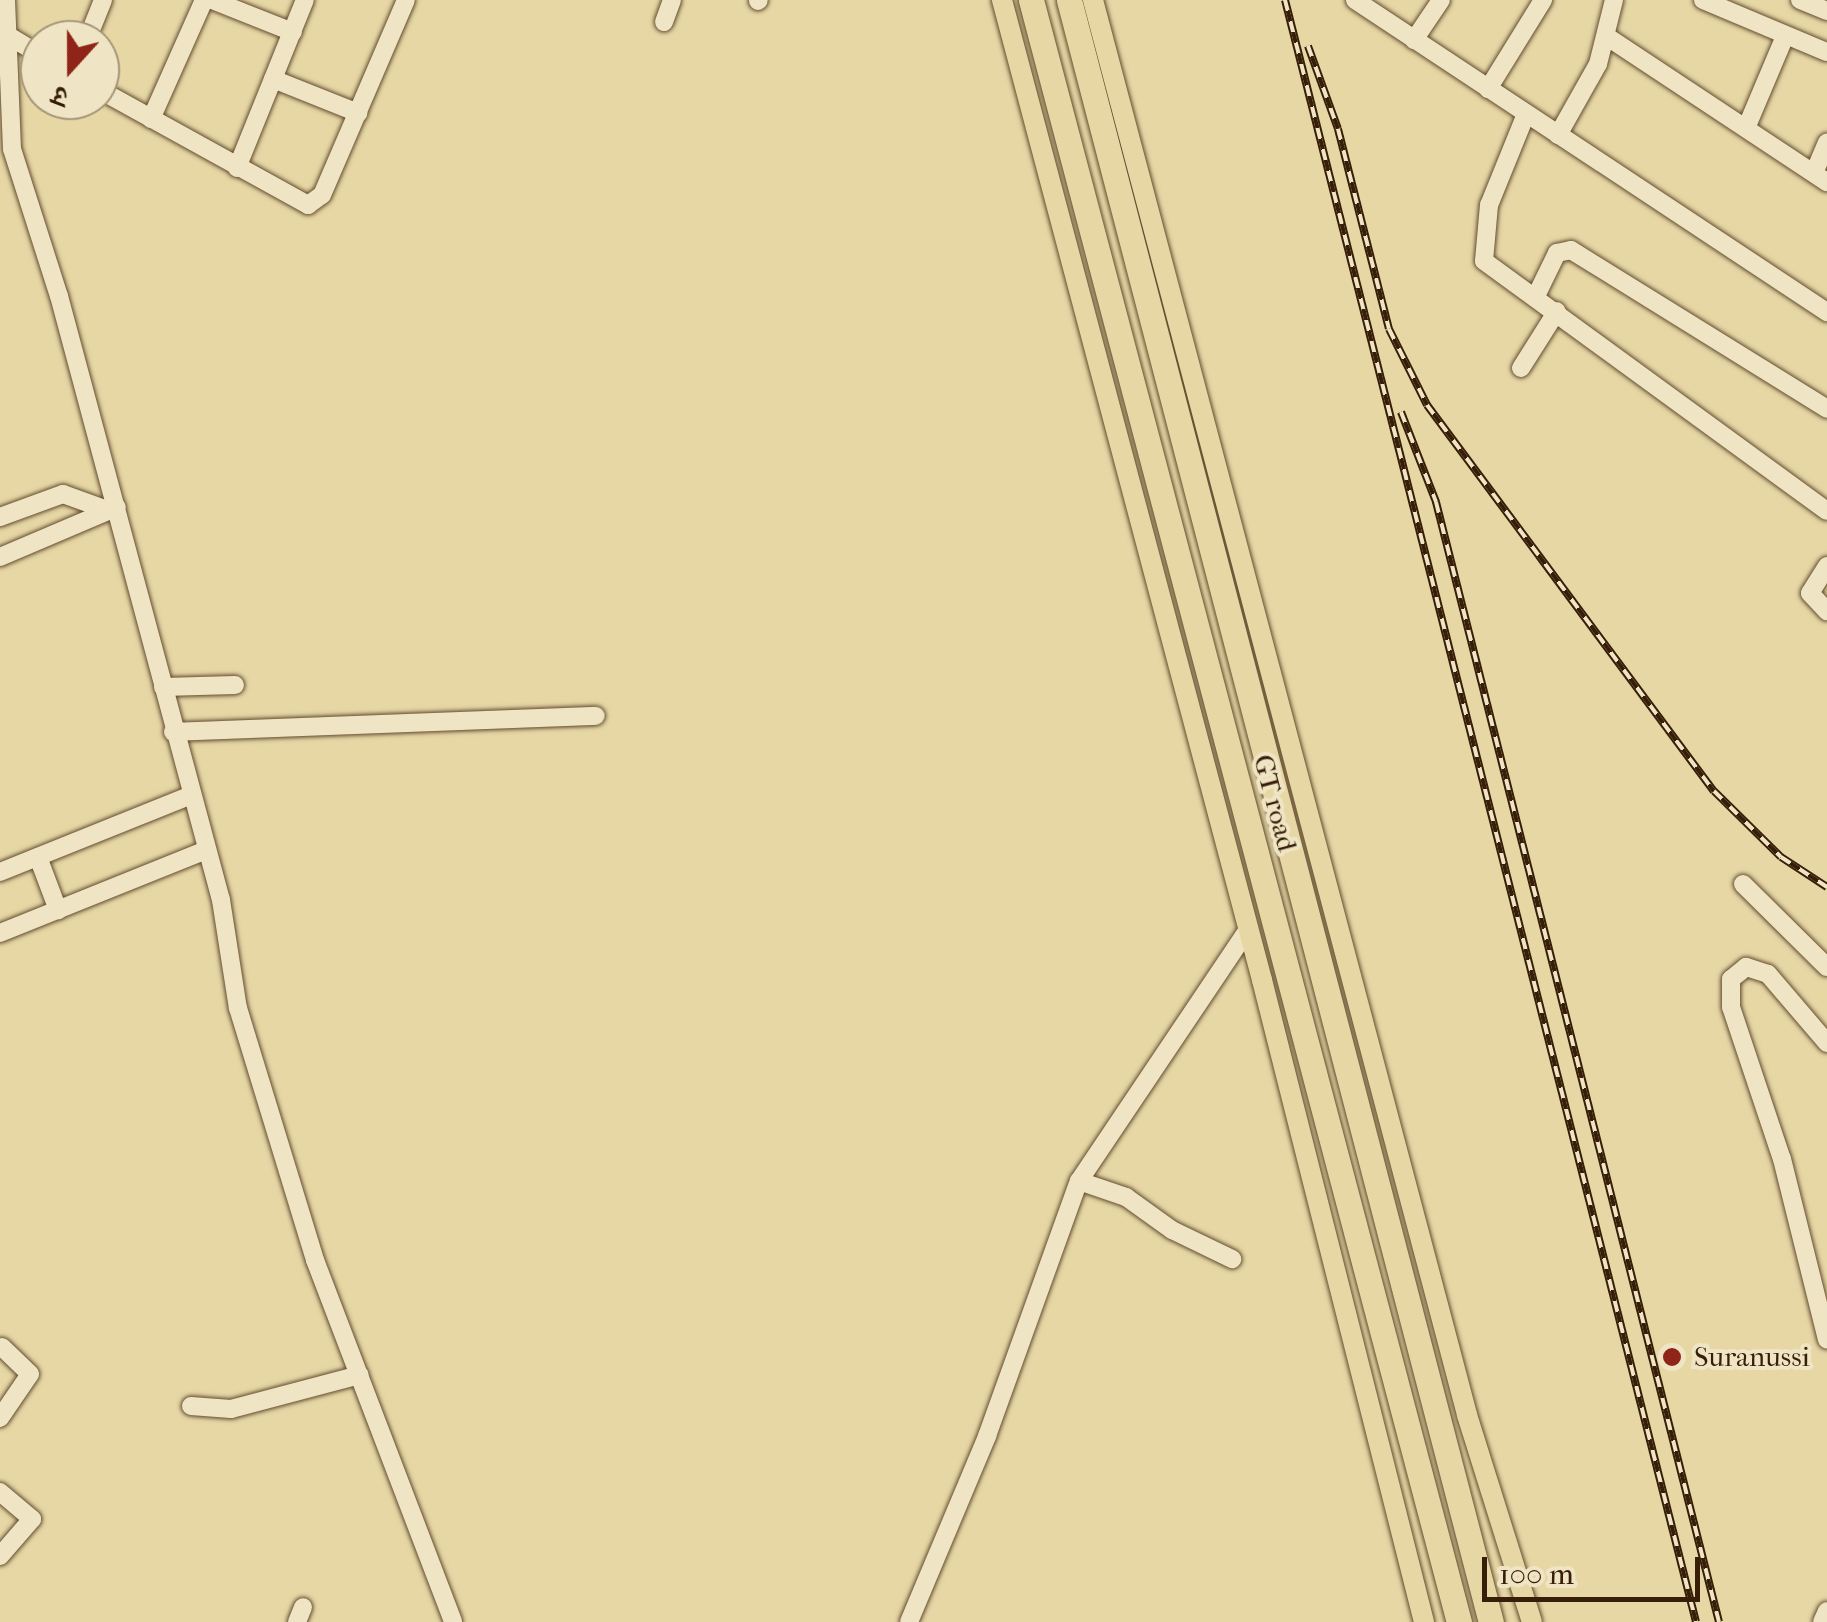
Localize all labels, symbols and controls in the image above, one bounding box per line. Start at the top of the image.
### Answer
north arrow [20,20,120,120]
text: उ [47,79,72,115]
street label: GT road [1246,751,1304,855]
place label: Suranussi [1694,1340,1810,1374]
marker: Suranussi [1659,1344,1685,1370]
scale bar [1487,1537,1704,1599]
text: 100 m [1499,1557,1574,1592]

